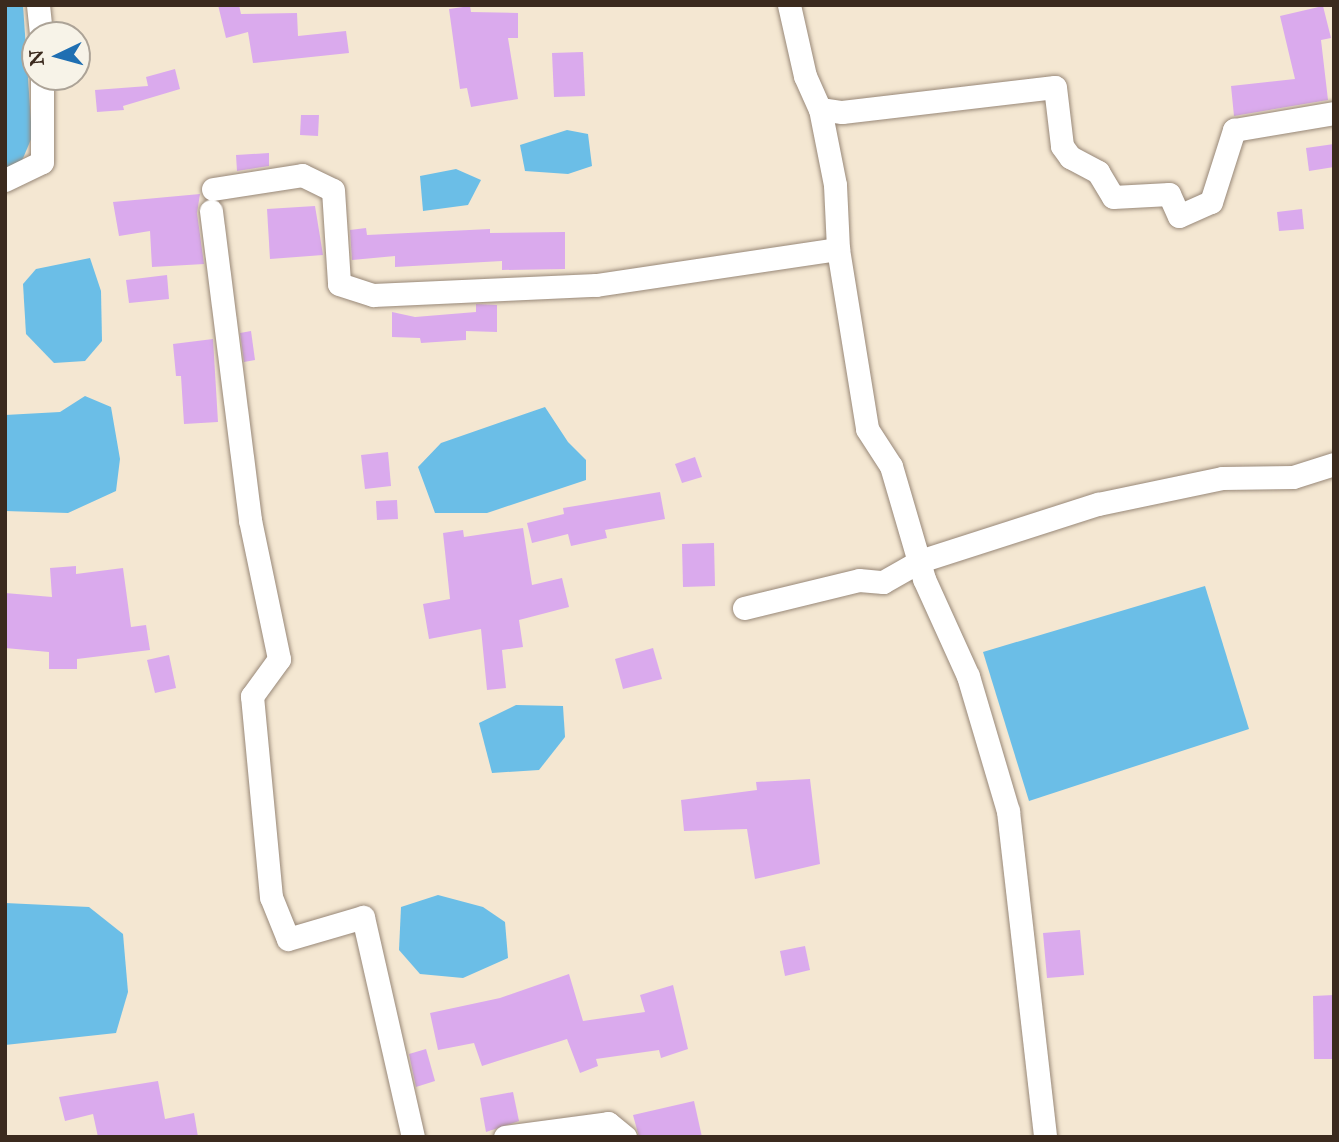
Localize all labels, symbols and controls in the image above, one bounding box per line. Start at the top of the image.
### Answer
north arrow [21,21,91,91]
text: N [24,49,49,67]

